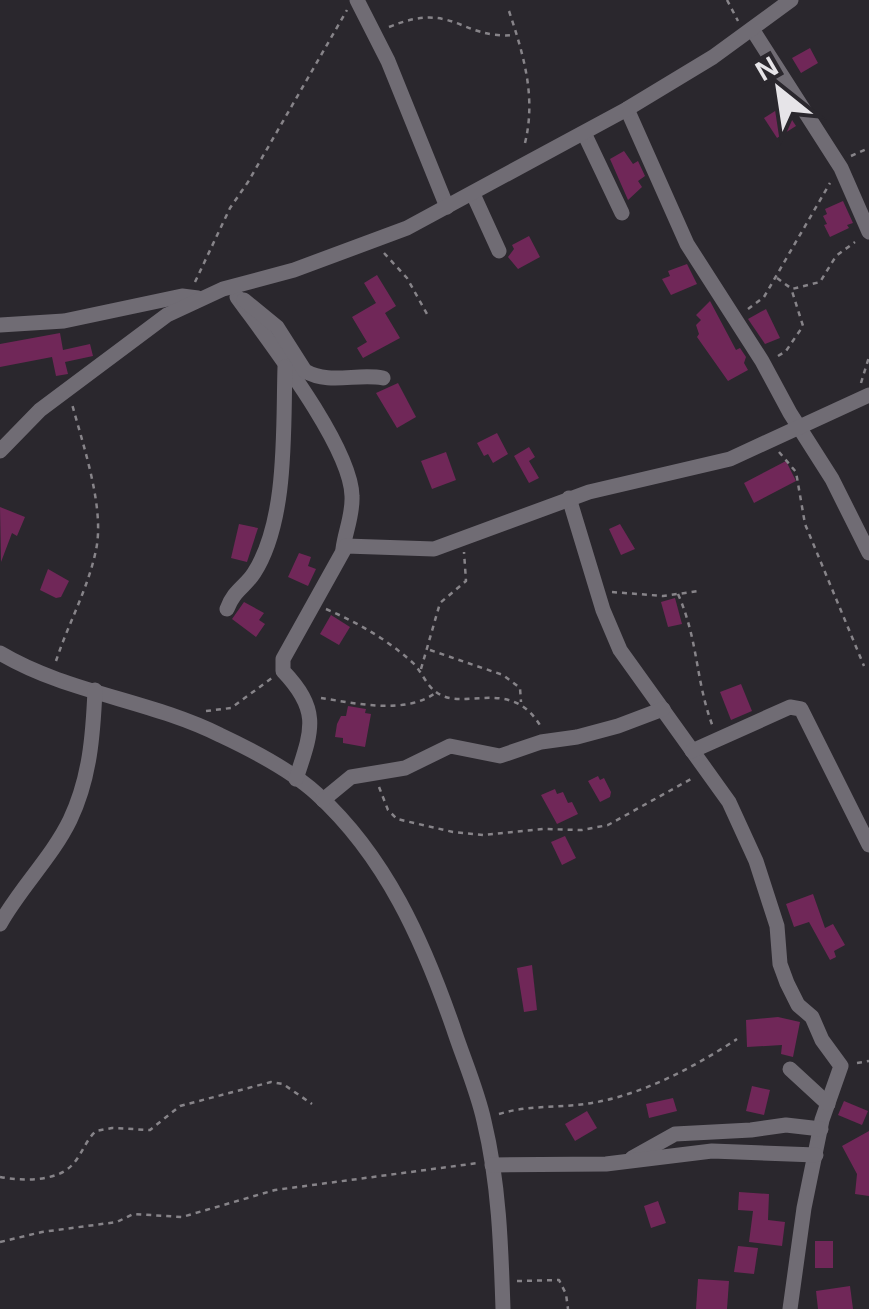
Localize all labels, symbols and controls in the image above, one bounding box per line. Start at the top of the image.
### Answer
north arrow [729,40,829,140]
text: N [750,50,783,87]

